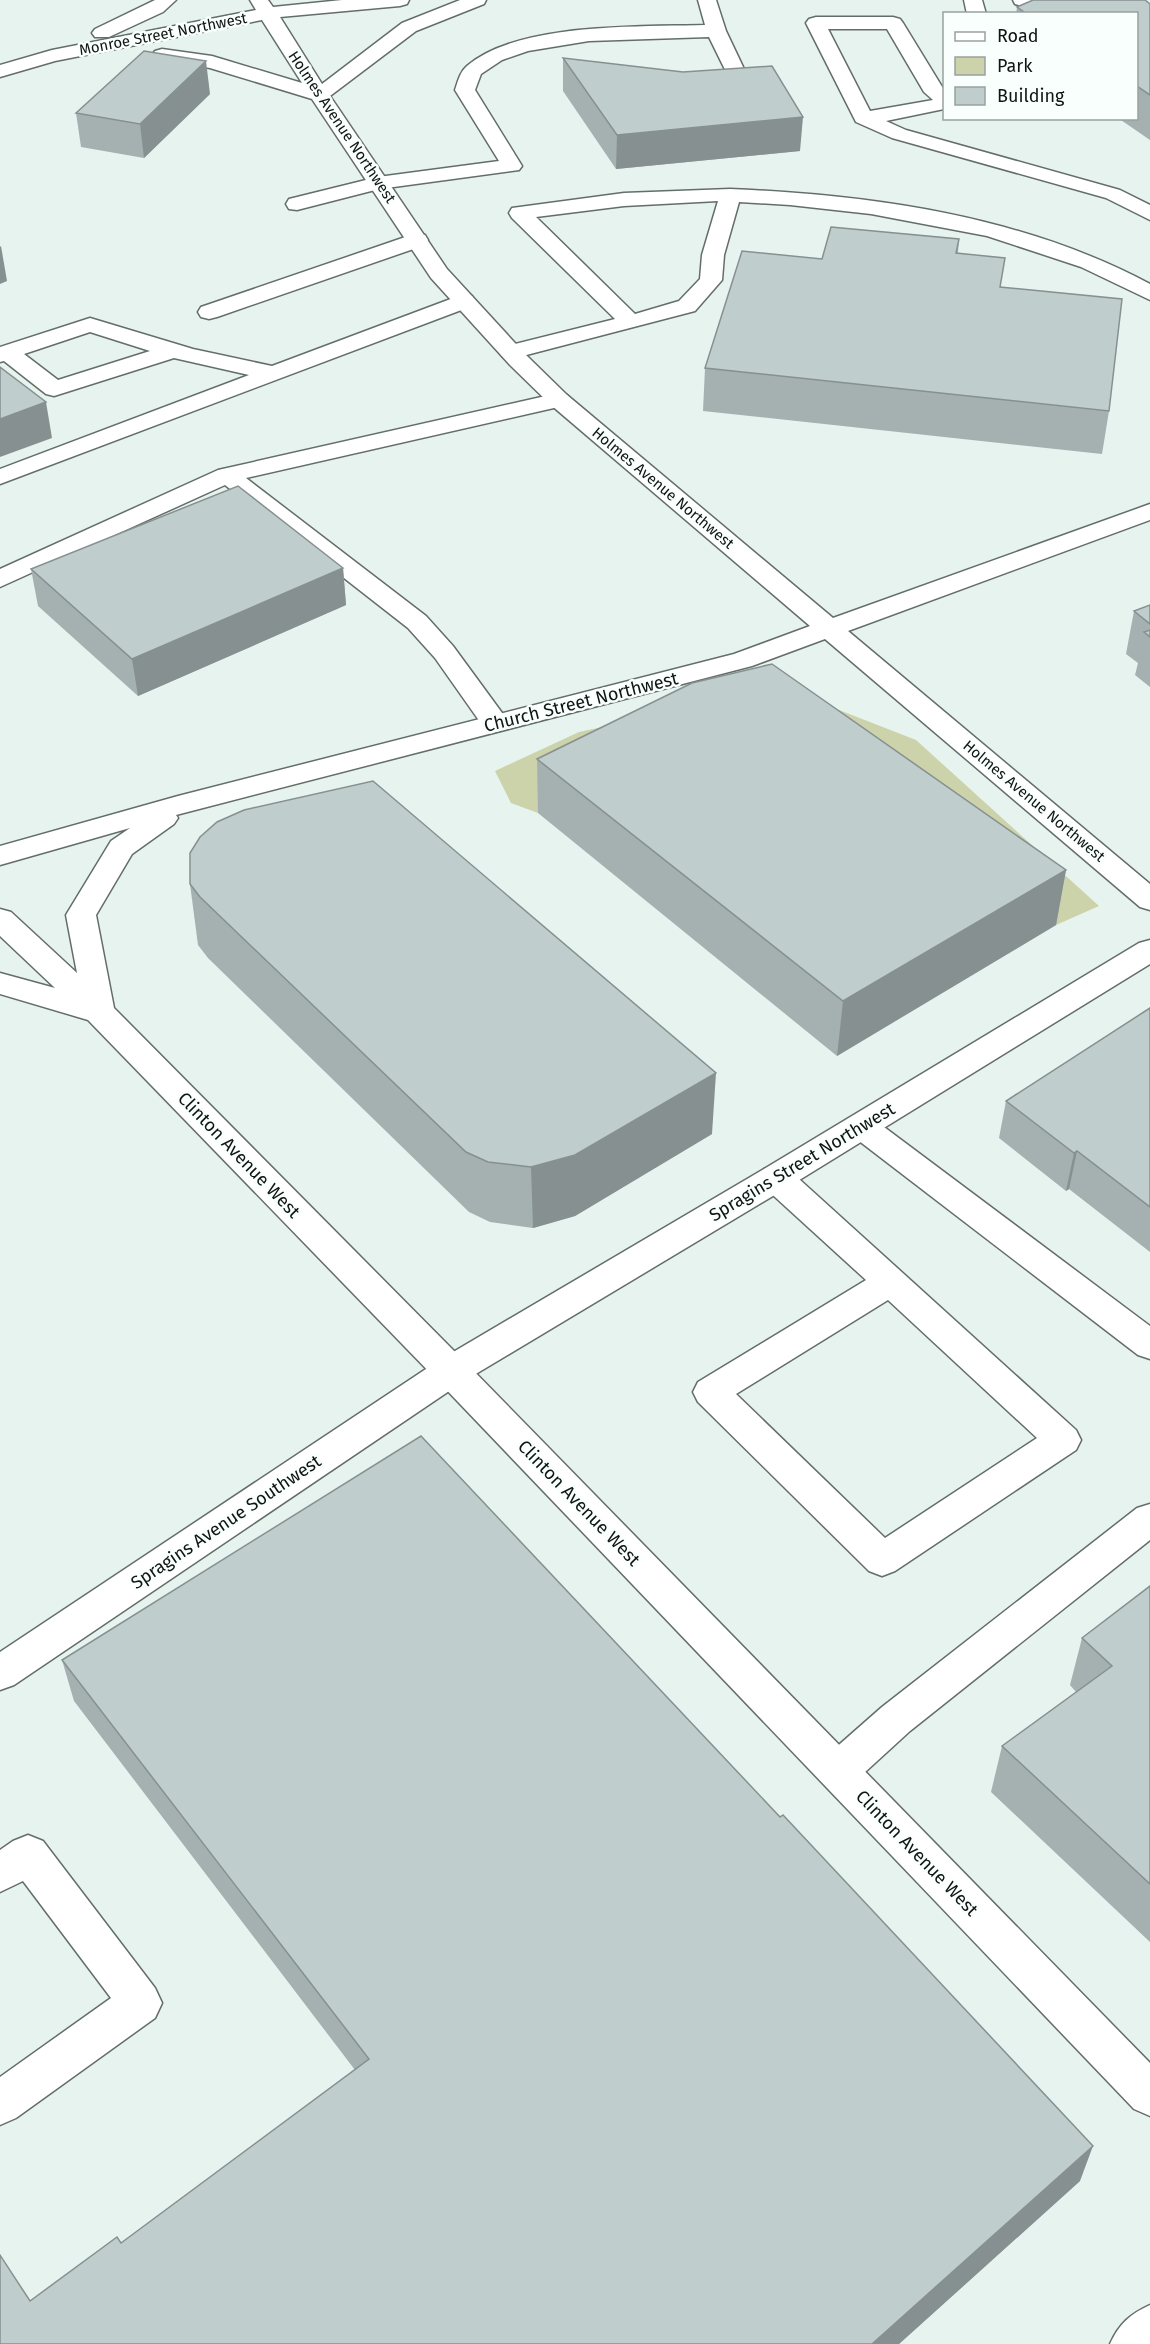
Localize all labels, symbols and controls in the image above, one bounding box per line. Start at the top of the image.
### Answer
street label: Monroe Street Northwest [78,9,249,59]
legend [943,12,1138,120]
text: Road [997,25,1039,47]
street label: Holmes Avenue Northwest [284,48,400,207]
text: Park [997,55,1033,77]
text: Building [997,85,1065,107]
street label: Holmes Avenue Northwest [588,423,738,553]
street label: Church Street Northwest [482,667,681,737]
street label: Holmes Avenue Northwest [959,736,1109,866]
street label: Clinton Avenue West [173,1087,305,1223]
street label: Spragins Street Northwest [705,1098,899,1226]
street label: Clinton Avenue West [513,1435,645,1571]
street label: Spragins Avenue Southwest [127,1450,326,1594]
street label: Clinton Avenue West [851,1785,983,1921]

